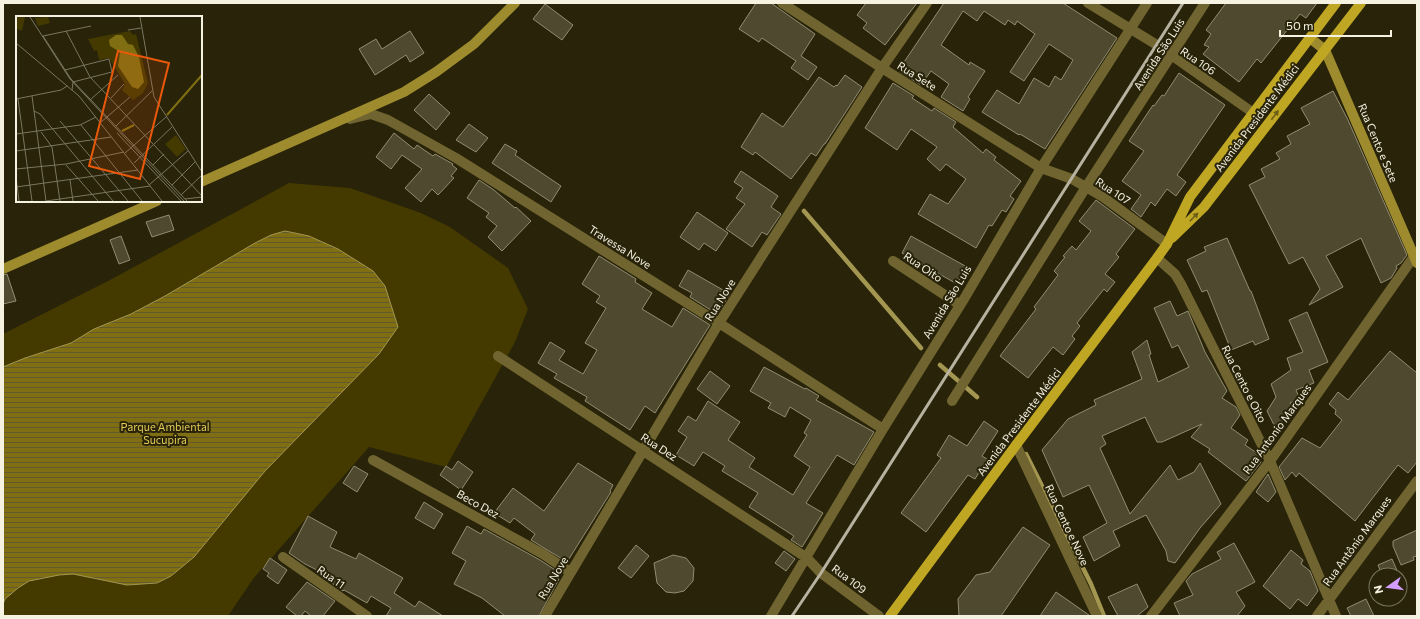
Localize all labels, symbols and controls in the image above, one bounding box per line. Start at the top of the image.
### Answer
scale bar [1280,12,1391,38]
street label: Avenida São Luis [1131,15,1187,92]
inset map [16,16,202,202]
text: 50 m [1286,18,1314,32]
street label: Rua 106 [1178,44,1219,77]
street label: Rua Sete [895,58,939,93]
street label: Avenida Presidente Médici [1212,61,1301,174]
street label: Rua Cento e Sete [1356,101,1401,184]
one-way arrow [1270,109,1279,120]
street label: Rua 107 [1093,175,1133,207]
one-way arrow [1189,212,1199,222]
street label: Travessa Nove [587,222,654,271]
street label: Rua Oito [901,249,946,285]
street label: Avenida São Luis [920,263,973,341]
street label: Rua Nove [702,276,738,323]
street label: Rua Cento e Oito [1219,343,1270,425]
street label: Avenida Presidente Médici [974,365,1063,478]
street label: Rua Antonio Marques [1240,381,1314,476]
park label: Parque Ambiental Sucupira [120,420,210,446]
street label: Rua Dez [639,430,680,463]
street label: Rua Cento e Nove [1043,482,1092,568]
street label: Beco Dez [455,487,502,521]
street label: Rua Antônio Marques [1320,493,1394,588]
street label: Rua Nove [535,554,570,601]
street label: Rua 109 [829,561,869,596]
street label: Rua 11 [315,562,348,591]
north arrow [1368,567,1408,607]
text: N [1371,584,1385,595]

